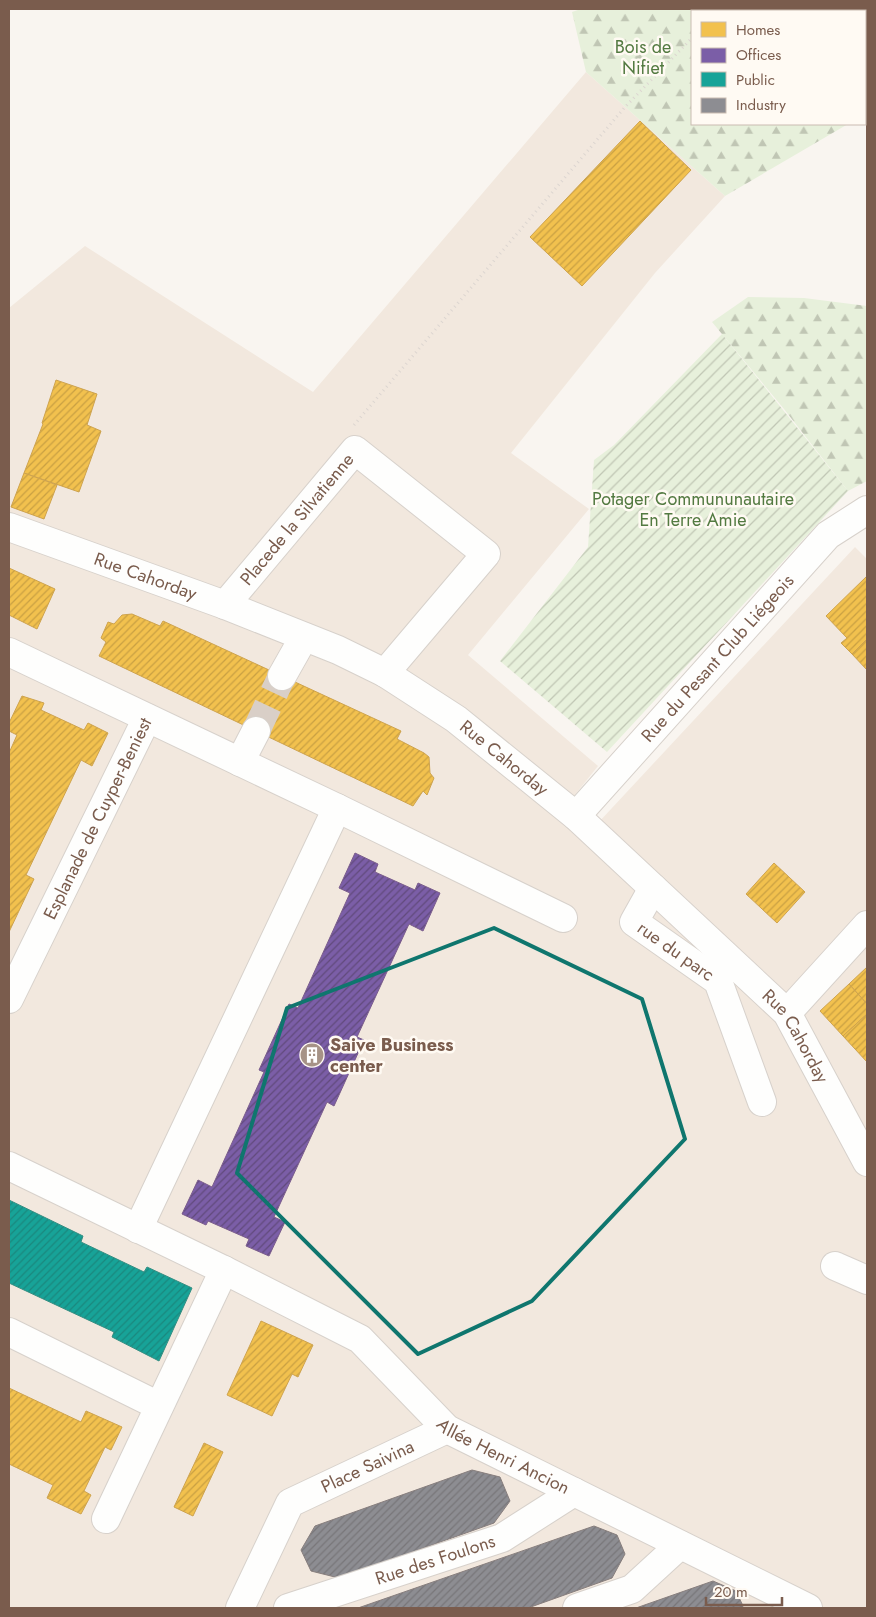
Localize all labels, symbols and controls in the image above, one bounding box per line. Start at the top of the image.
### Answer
legend [691,10,866,125]
text: Homes [736,19,780,41]
park label: Bois de Nifiet [615,34,671,81]
text: Offices [736,44,781,66]
text: Public [736,69,775,91]
text: Industry [736,94,786,116]
street label: Placede la Silvatienne [234,447,360,591]
park label: Potager Commununautaire En Terre Amie [592,486,794,533]
street label: Rue Cahorday [90,546,200,607]
street label: Rue du Pesant Club Liégeois [635,568,800,748]
street label: Esplanade de Cuyper-Beniest [37,713,158,924]
street label: Rue Cahorday [454,714,554,802]
street label: rue du parc [632,915,720,988]
street label: Rue Cahorday [756,983,835,1088]
place label: Saive Business center [330,1032,453,1079]
building icon: Saive Business center [299,1042,325,1068]
street label: Allée Henri Ancion [430,1412,574,1501]
street label: Place Saivina [317,1433,418,1500]
street label: Rue des Foulons [372,1528,499,1592]
scale bar [706,1574,782,1606]
text: 20 m [714,1581,748,1603]

